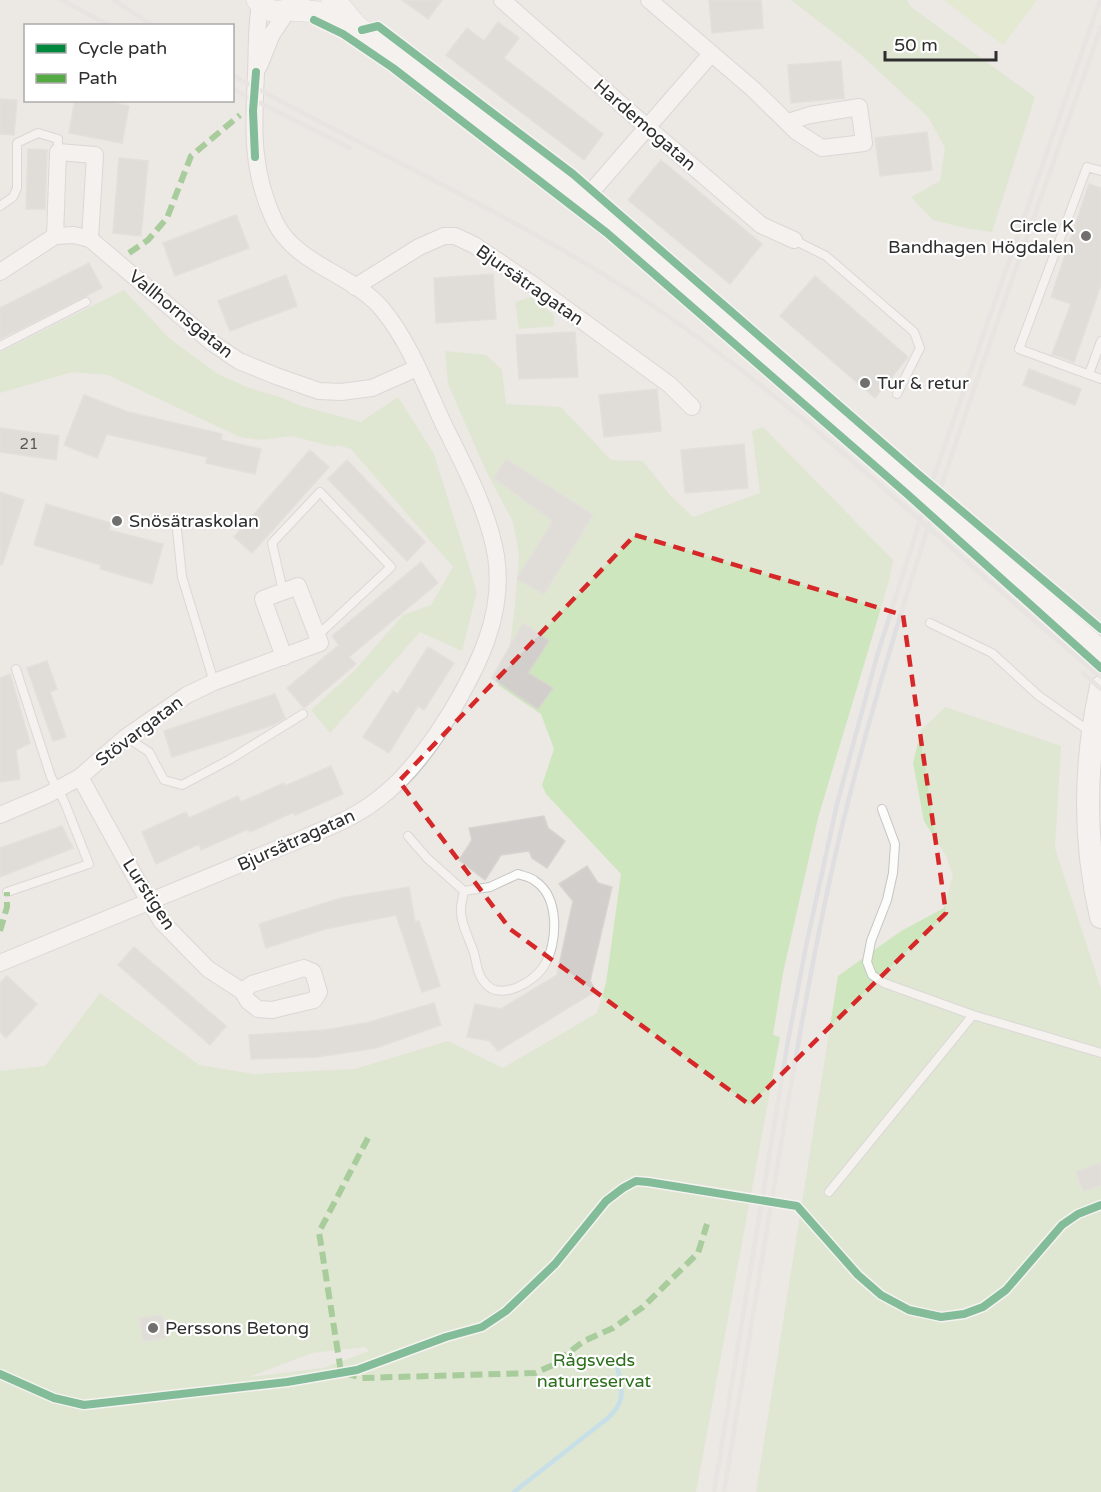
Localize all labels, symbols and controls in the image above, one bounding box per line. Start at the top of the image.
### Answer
legend [24,24,234,102]
scale bar [885,24,996,62]
text: 50 m [894,34,938,56]
text: Cycle path [78,37,167,59]
text: Path [78,67,117,89]
street label: Hardemogatan [589,75,701,175]
place label: Circle K Bandhagen Högdalen [888,215,1074,258]
marker: Circle K Bandhagen Högdalen [1079,229,1093,243]
street label: Bjursätragatan [472,240,588,330]
street label: Vallhornsgatan [124,265,238,363]
place label: Tur & retur [877,372,969,394]
marker: Tur & retur [858,376,872,390]
house number: 21 [20,435,38,453]
place label: Snösätraskolan [129,510,259,532]
marker: Snösätraskolan [110,514,124,528]
street label: Stövargatan [91,691,187,771]
street label: Bjursätragatan [234,804,358,876]
street label: Lurstigen [118,854,180,934]
place label: Perssons Betong [165,1317,309,1339]
marker: Perssons Betong [146,1321,160,1335]
park label: Rågsveds naturreservat [537,1349,651,1392]

